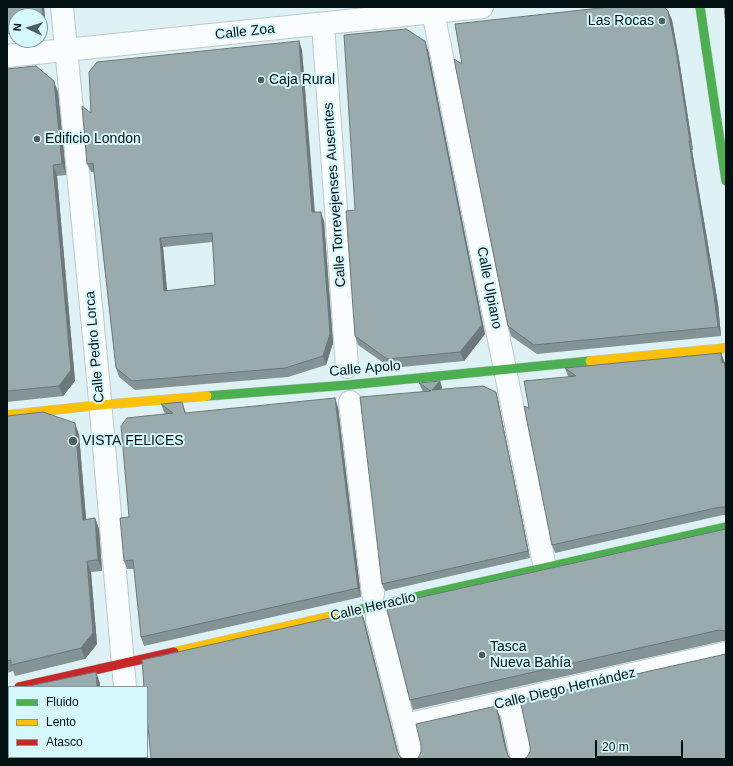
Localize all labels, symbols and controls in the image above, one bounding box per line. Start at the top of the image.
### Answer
north arrow [8,8,48,48]
place label: Las Rocas [588,13,654,29]
marker: Las Rocas [657,16,667,26]
street label: Calle Zoa [214,21,276,43]
text: N [11,23,23,32]
place label: Caja Rural [269,72,335,88]
marker: Caja Rural [256,75,266,85]
street label: Calle Torrevejenses Ausentes [320,102,350,288]
place label: Edificio London [45,131,141,147]
marker: Edificio London [32,134,42,144]
street label: Calle Ulpiano [473,246,505,330]
street label: Calle Pedro Lorca [82,290,108,404]
street label: Calle Apolo [329,358,401,380]
place label: VISTA FELICES [82,433,184,449]
marker: VISTA FELICES [67,435,79,447]
street label: Calle Heraclio [329,589,417,625]
place label: Tasca Nueva Bahía [490,639,571,672]
marker: Tasca Nueva Bahía [477,650,487,660]
street label: Calle Diego Hernández [493,665,637,713]
legend [8,686,148,758]
text: Fluido [46,695,79,709]
text: Lento [46,715,76,729]
scale bar [597,732,685,758]
text: Atasco [46,735,83,749]
text: 20 m [602,740,629,754]

